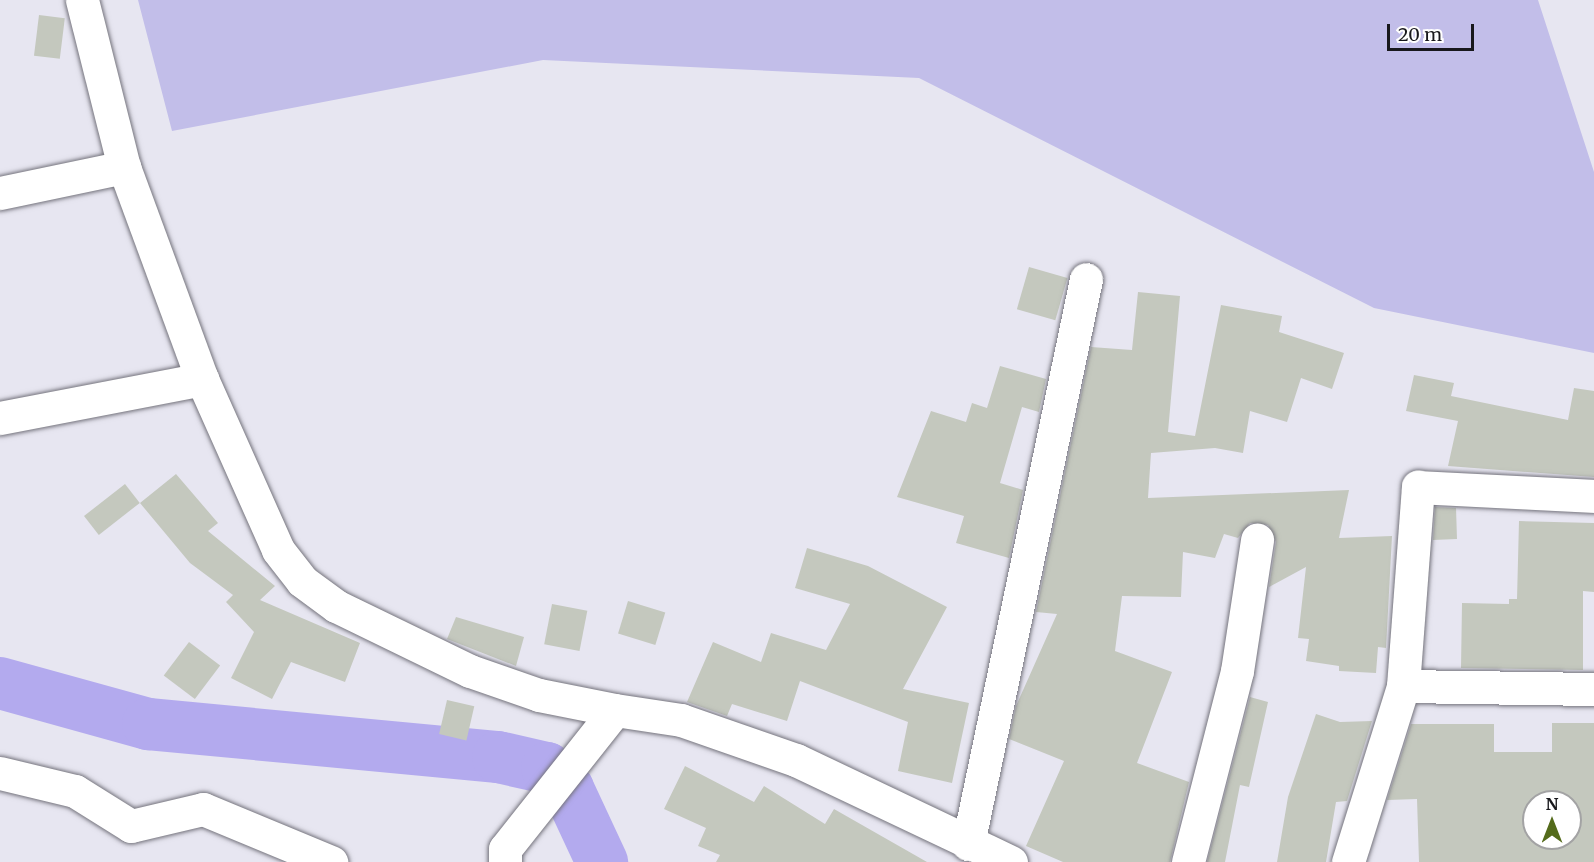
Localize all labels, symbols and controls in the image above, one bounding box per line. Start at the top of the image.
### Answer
scale bar [1390,12,1477,50]
text: 20 m [1398,23,1442,46]
north arrow [1522,790,1582,850]
text: N [1546,794,1558,814]

